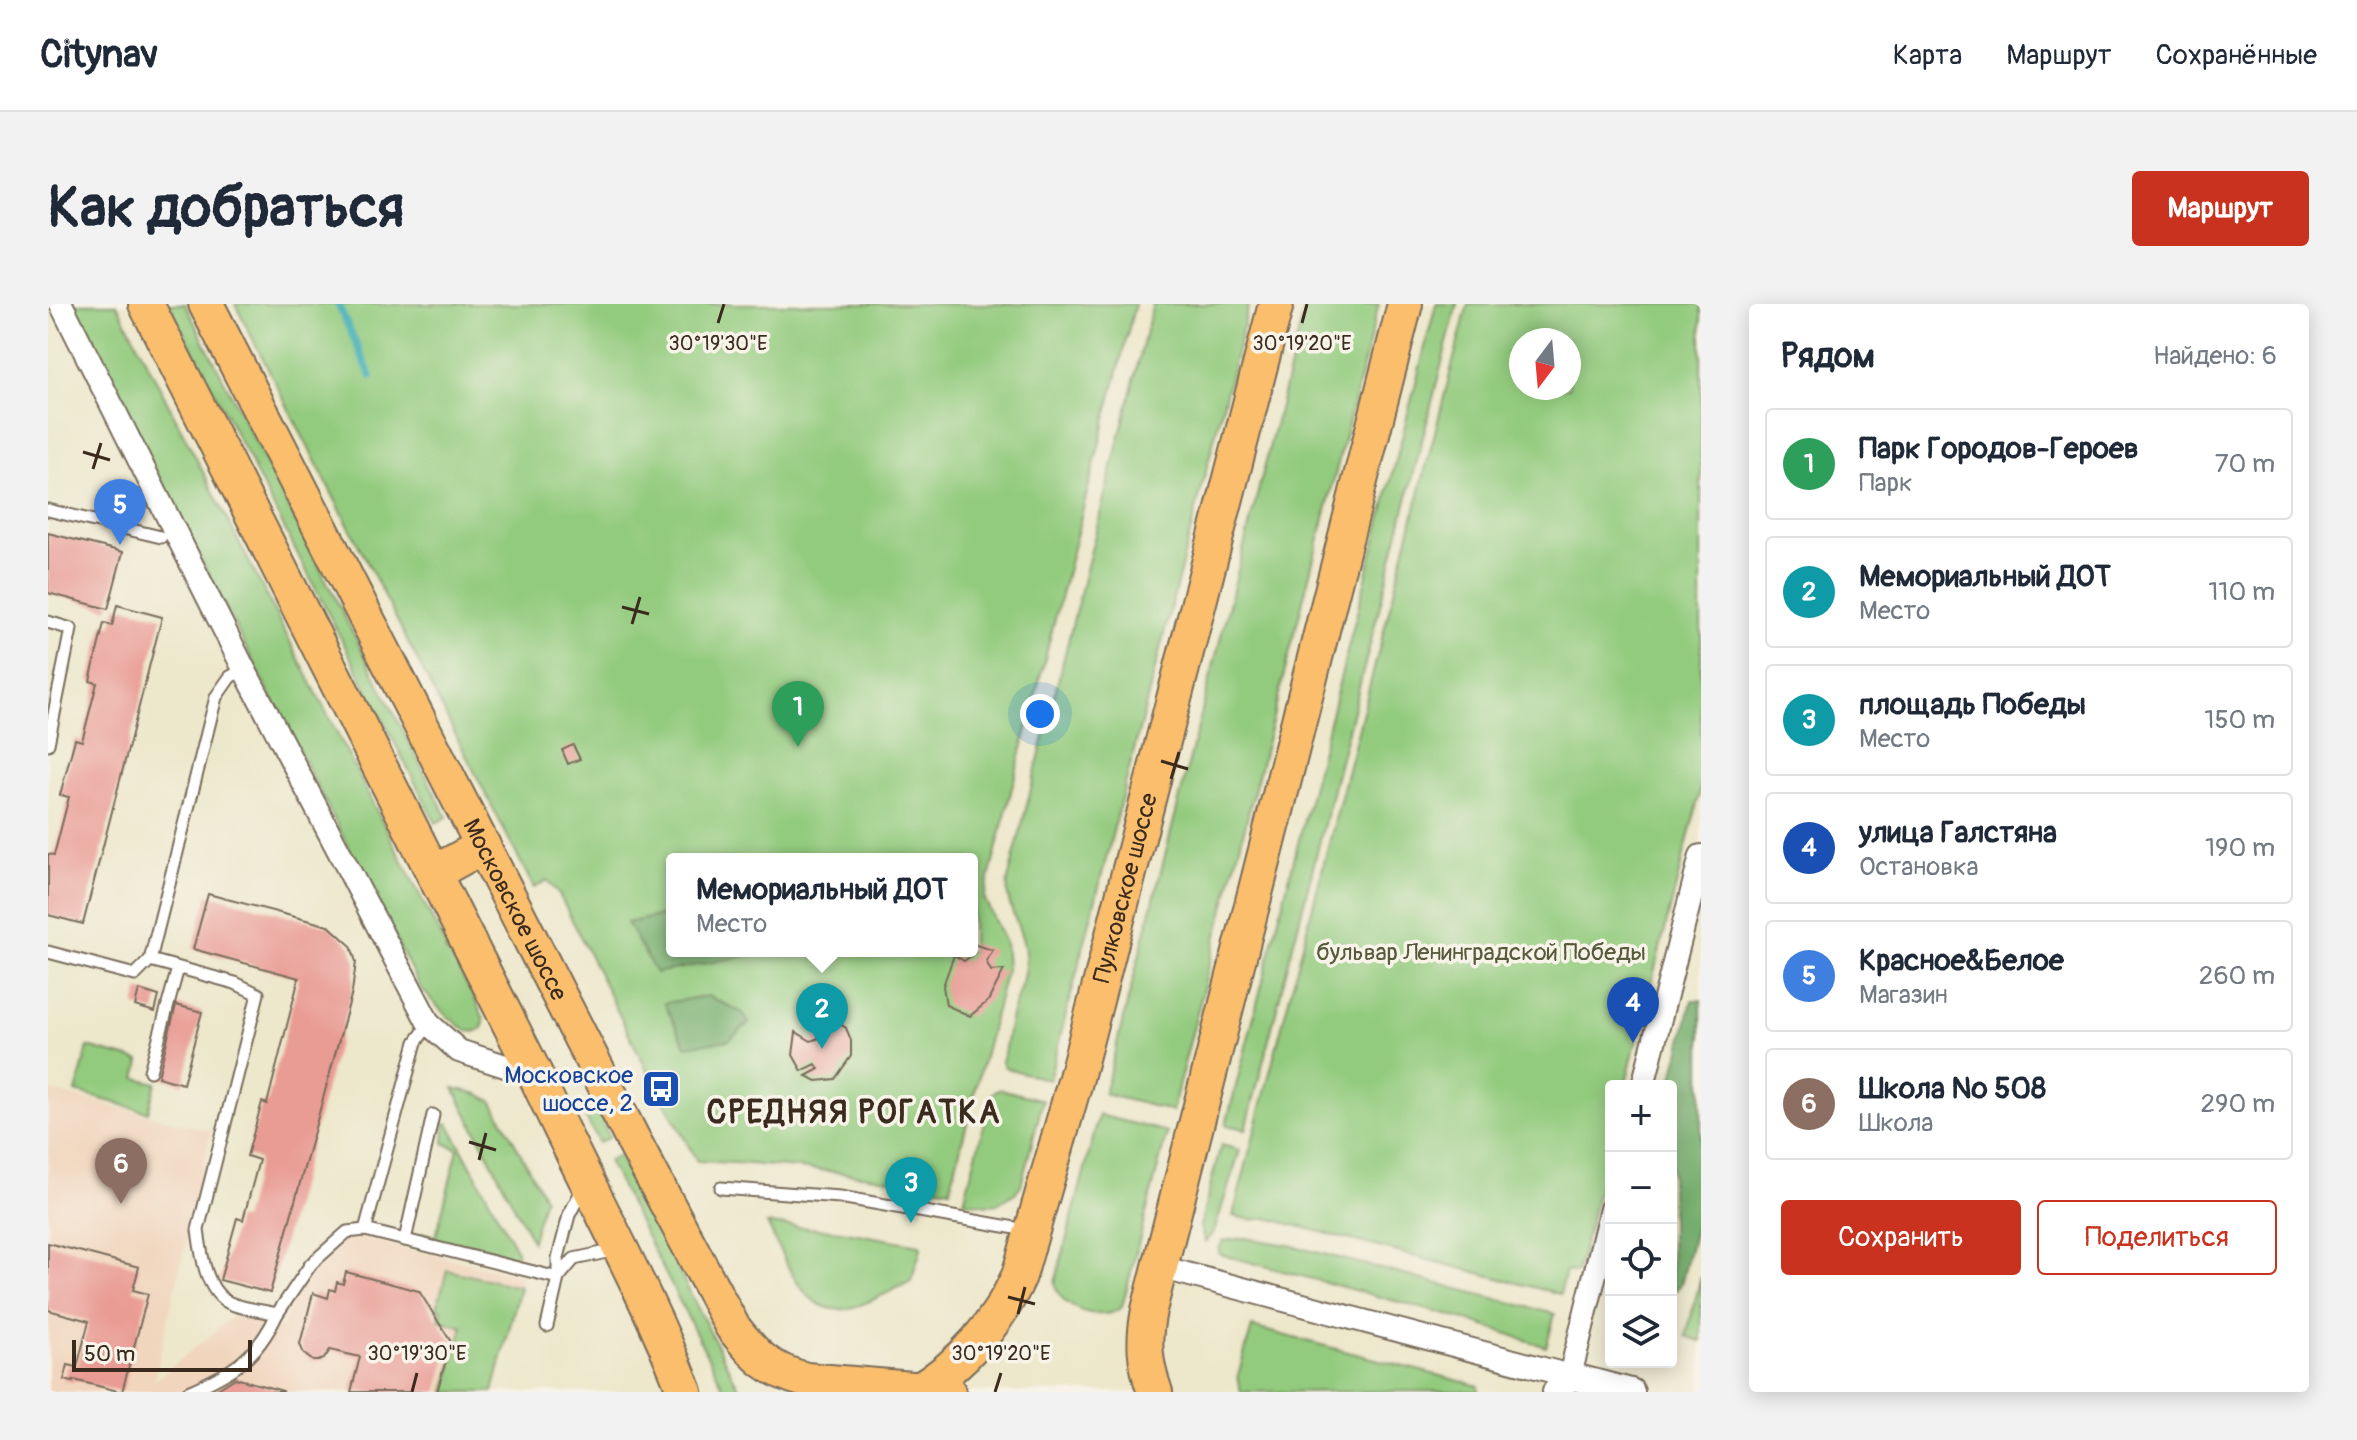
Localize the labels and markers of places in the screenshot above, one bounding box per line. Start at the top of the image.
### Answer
pin: 5 [94,479,146,545]
pin: 1 [772,681,824,747]
pin: 4 [1607,977,1659,1043]
pin: 2 [796,983,848,1049]
place label: Московское шоссе, 2 [504,1061,633,1118]
bus stop icon: Московское шоссе, 2 [640,1068,682,1110]
pin: 6 [95,1138,147,1204]
pin: 3 [885,1157,937,1223]

